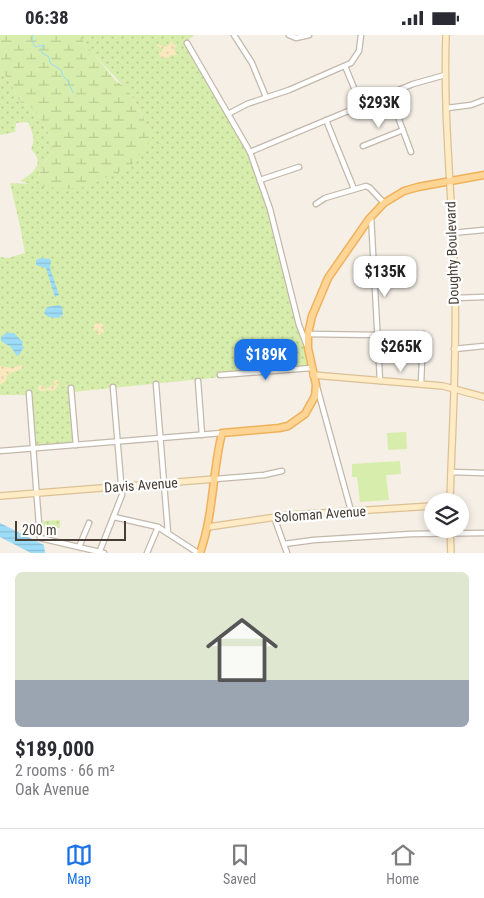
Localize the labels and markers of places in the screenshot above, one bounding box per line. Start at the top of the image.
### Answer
pin: $293K [344,87,414,129]
pin: $135K [350,255,420,298]
pin: $265K [366,331,436,373]
pin: $189K [231,339,301,381]

